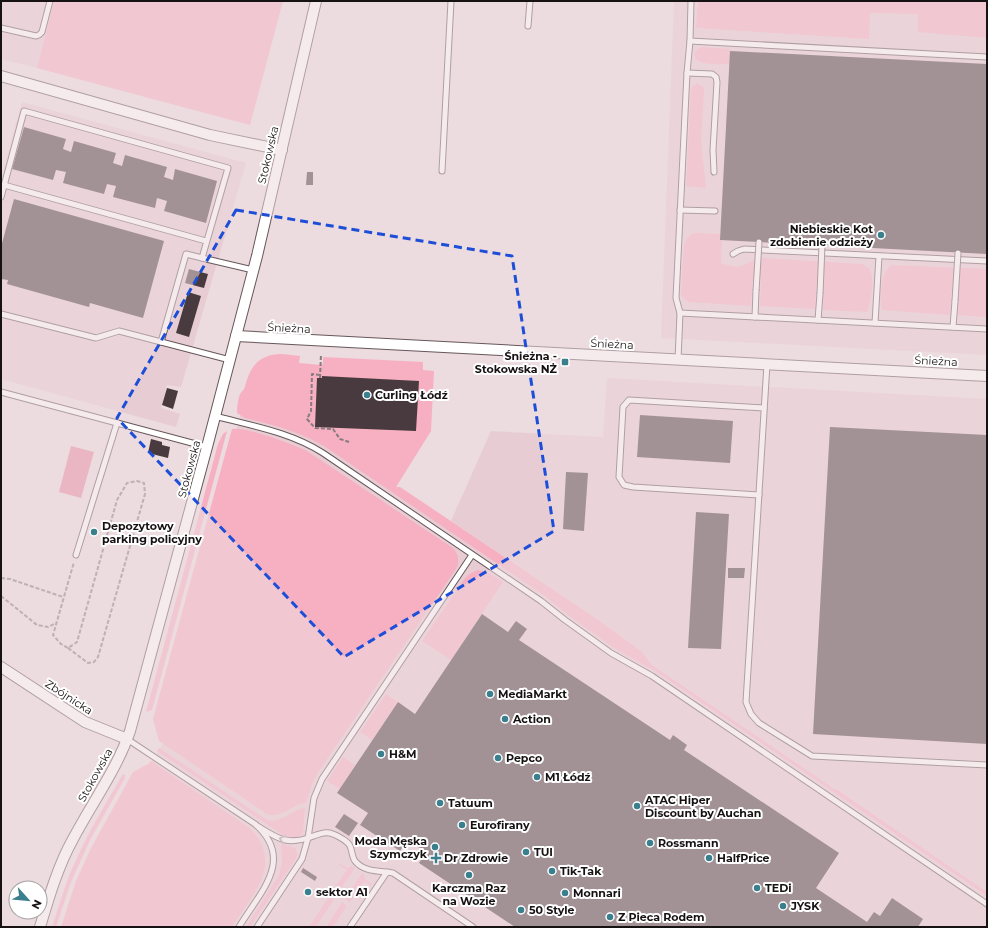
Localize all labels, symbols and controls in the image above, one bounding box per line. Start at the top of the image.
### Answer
street label: Stokowska [255,125,281,185]
place label: Niebieskie Kot zdobienie odzieży [770,222,873,249]
marker: Niebieskie Kot zdobienie odzieży [876,230,886,240]
street label: Śnieżna [267,320,311,336]
street label: Śnieżna [590,336,634,352]
place label: Śnieżna - Stokowska NŻ [475,349,558,376]
street label: Śnieżna [914,353,958,369]
marker: Śnieżna - Stokowska NŻ [560,357,570,367]
place label: Curling Łódź [375,388,448,402]
marker: Curling Łódź [362,390,372,400]
street label: Stokowska [175,439,203,499]
place label: Depozytowy parking policyjny [102,519,202,546]
marker: Depozytowy parking policyjny [89,527,99,537]
street label: Zbójnicka [43,676,95,718]
place label: MediaMarkt [498,687,567,701]
marker: MediaMarkt [485,689,495,699]
place label: Action [512,712,551,726]
marker: Action [500,714,510,724]
street label: Stokowska [75,746,115,804]
place label: H&M [389,747,416,761]
marker: H&M [376,749,386,759]
place label: Pepco [506,751,542,765]
marker: Pepco [493,753,503,763]
place label: M1 Łódź [545,770,591,784]
marker: M1 Łódź [532,772,542,782]
place label: ATAC Hiper Discount by Auchan [644,793,761,820]
place label: Tatuum [448,796,493,810]
marker: Tatuum [435,798,445,808]
marker: ATAC Hiper Discount by Auchan [632,801,642,811]
place label: Eurofirany [470,818,530,832]
marker: Eurofirany [457,820,467,830]
place label: Moda Męska Szymczyk [355,834,428,861]
one-way arrow [279,835,286,844]
place label: Rossmann [658,836,719,850]
marker: Rossmann [645,838,655,848]
marker: Moda Męska Szymczyk [430,842,440,852]
place label: TUI [534,845,553,859]
marker: TUI [521,847,531,857]
place label: Dr Zdrowie [444,851,508,865]
place label: HalfPrice [717,851,770,865]
marker: Dr Zdrowie [431,853,441,863]
marker: HalfPrice [704,853,714,863]
place label: Tik-Tak [560,864,602,878]
marker: Tik-Tak [547,866,557,876]
marker: Karczma Raz na Wozie [464,870,474,880]
north arrow [8,880,48,920]
place label: Karczma Raz na Wozie [432,881,506,908]
place label: TEDi [765,881,792,895]
marker: TEDi [752,883,762,893]
place label: sektor A1 [316,885,368,899]
place label: Monnari [573,886,621,900]
marker: sektor A1 [303,887,313,897]
marker: Monnari [560,888,570,898]
text: N [29,897,45,912]
place label: JYSK [790,899,820,913]
marker: JYSK [778,901,788,911]
place label: 50 Style [529,903,575,917]
marker: 50 Style [516,905,526,915]
place label: Z Pieca Rodem [618,910,705,924]
marker: Z Pieca Rodem [605,912,615,922]

